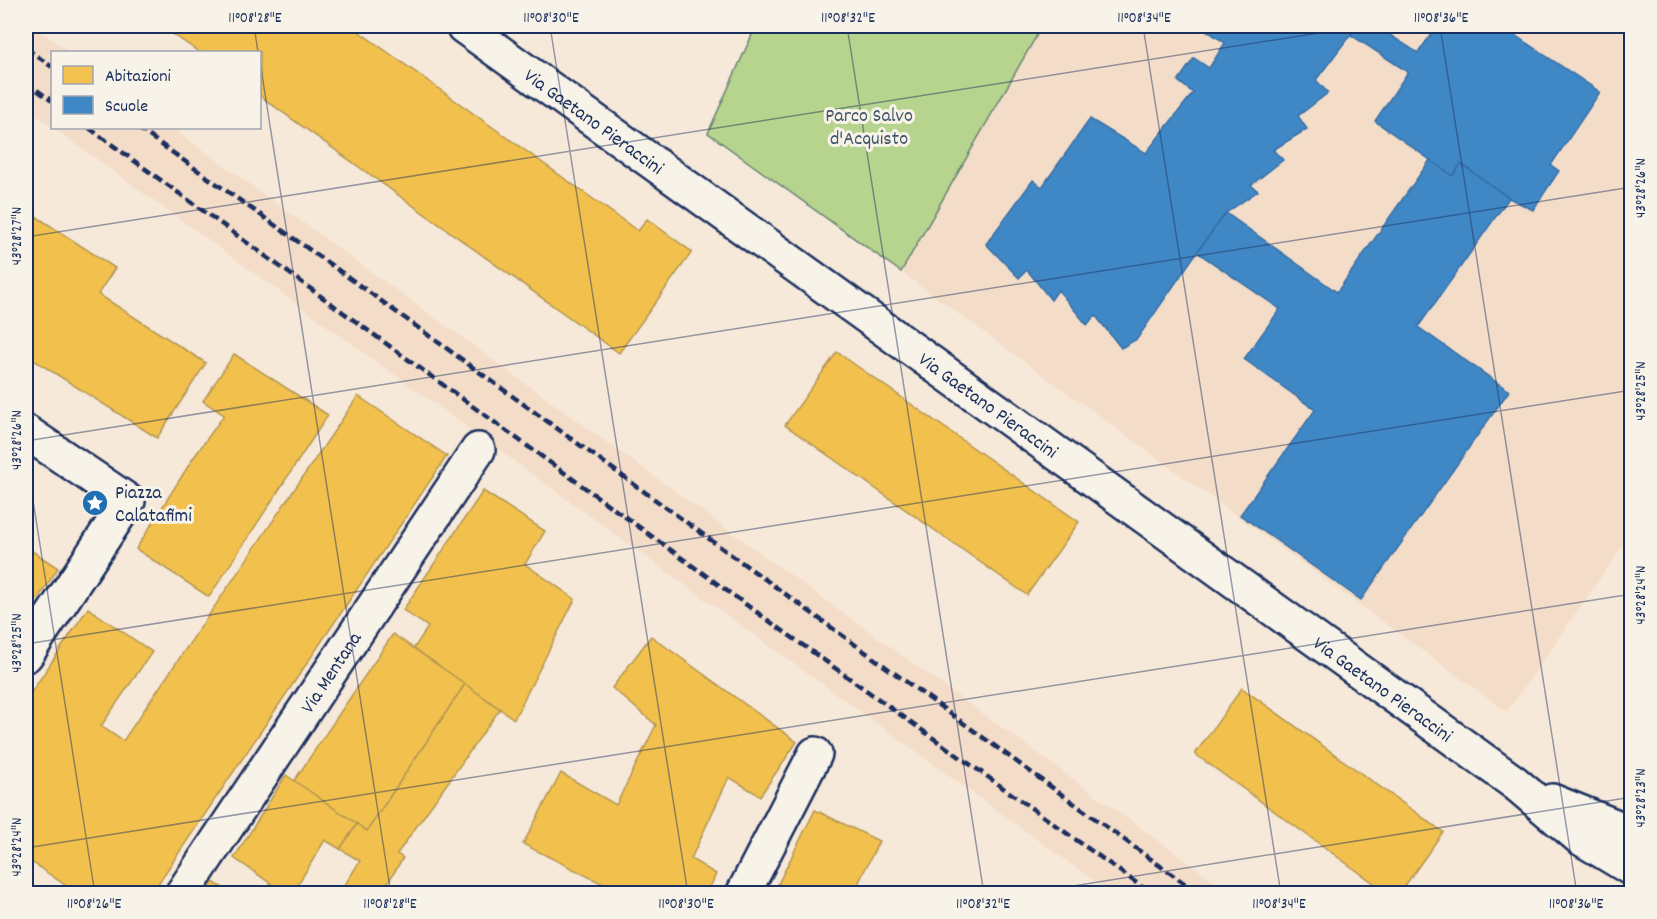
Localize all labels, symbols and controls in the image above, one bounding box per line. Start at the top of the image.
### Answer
text: 11°08'28"E [228,8,282,30]
text: 11°08'30"E [523,8,579,30]
text: 11°08'32"E [821,8,875,30]
text: 11°08'34"E [1117,8,1171,30]
text: 11°08'36"E [1414,8,1469,30]
legend [51,51,261,129]
street label: Via Gaetano Pieraccini [517,63,669,183]
text: Abitazioni [105,65,171,90]
text: Scuole [105,95,148,120]
park label: Parco Salvo d'Acquisto [825,103,913,154]
text: 43°28'26"N [1631,158,1653,218]
text: 43°28'27"N [7,207,29,265]
street label: Via Gaetano Pieraccini [912,347,1063,467]
text: 43°28'25"N [1631,361,1653,421]
text: 43°28'26"N [7,410,29,470]
place label: Piazza Calatafimi [115,480,192,531]
place icon: Piazza Calatafimi [80,488,110,518]
text: 43°28'24"N [1631,566,1653,624]
text: 43°28'25"N [7,613,29,673]
street label: Via Mentana [295,627,370,720]
street label: Via Gaetano Pieraccini [1306,631,1458,751]
text: 43°28'23"N [1631,768,1653,828]
text: 43°28'24"N [7,818,29,876]
text: 11°08'26"E [67,894,121,916]
text: 11°08'28"E [363,894,417,916]
text: 11°08'30"E [658,894,714,916]
text: 11°08'32"E [956,894,1010,916]
text: 11°08'34"E [1252,894,1306,916]
text: 11°08'36"E [1549,894,1604,916]

